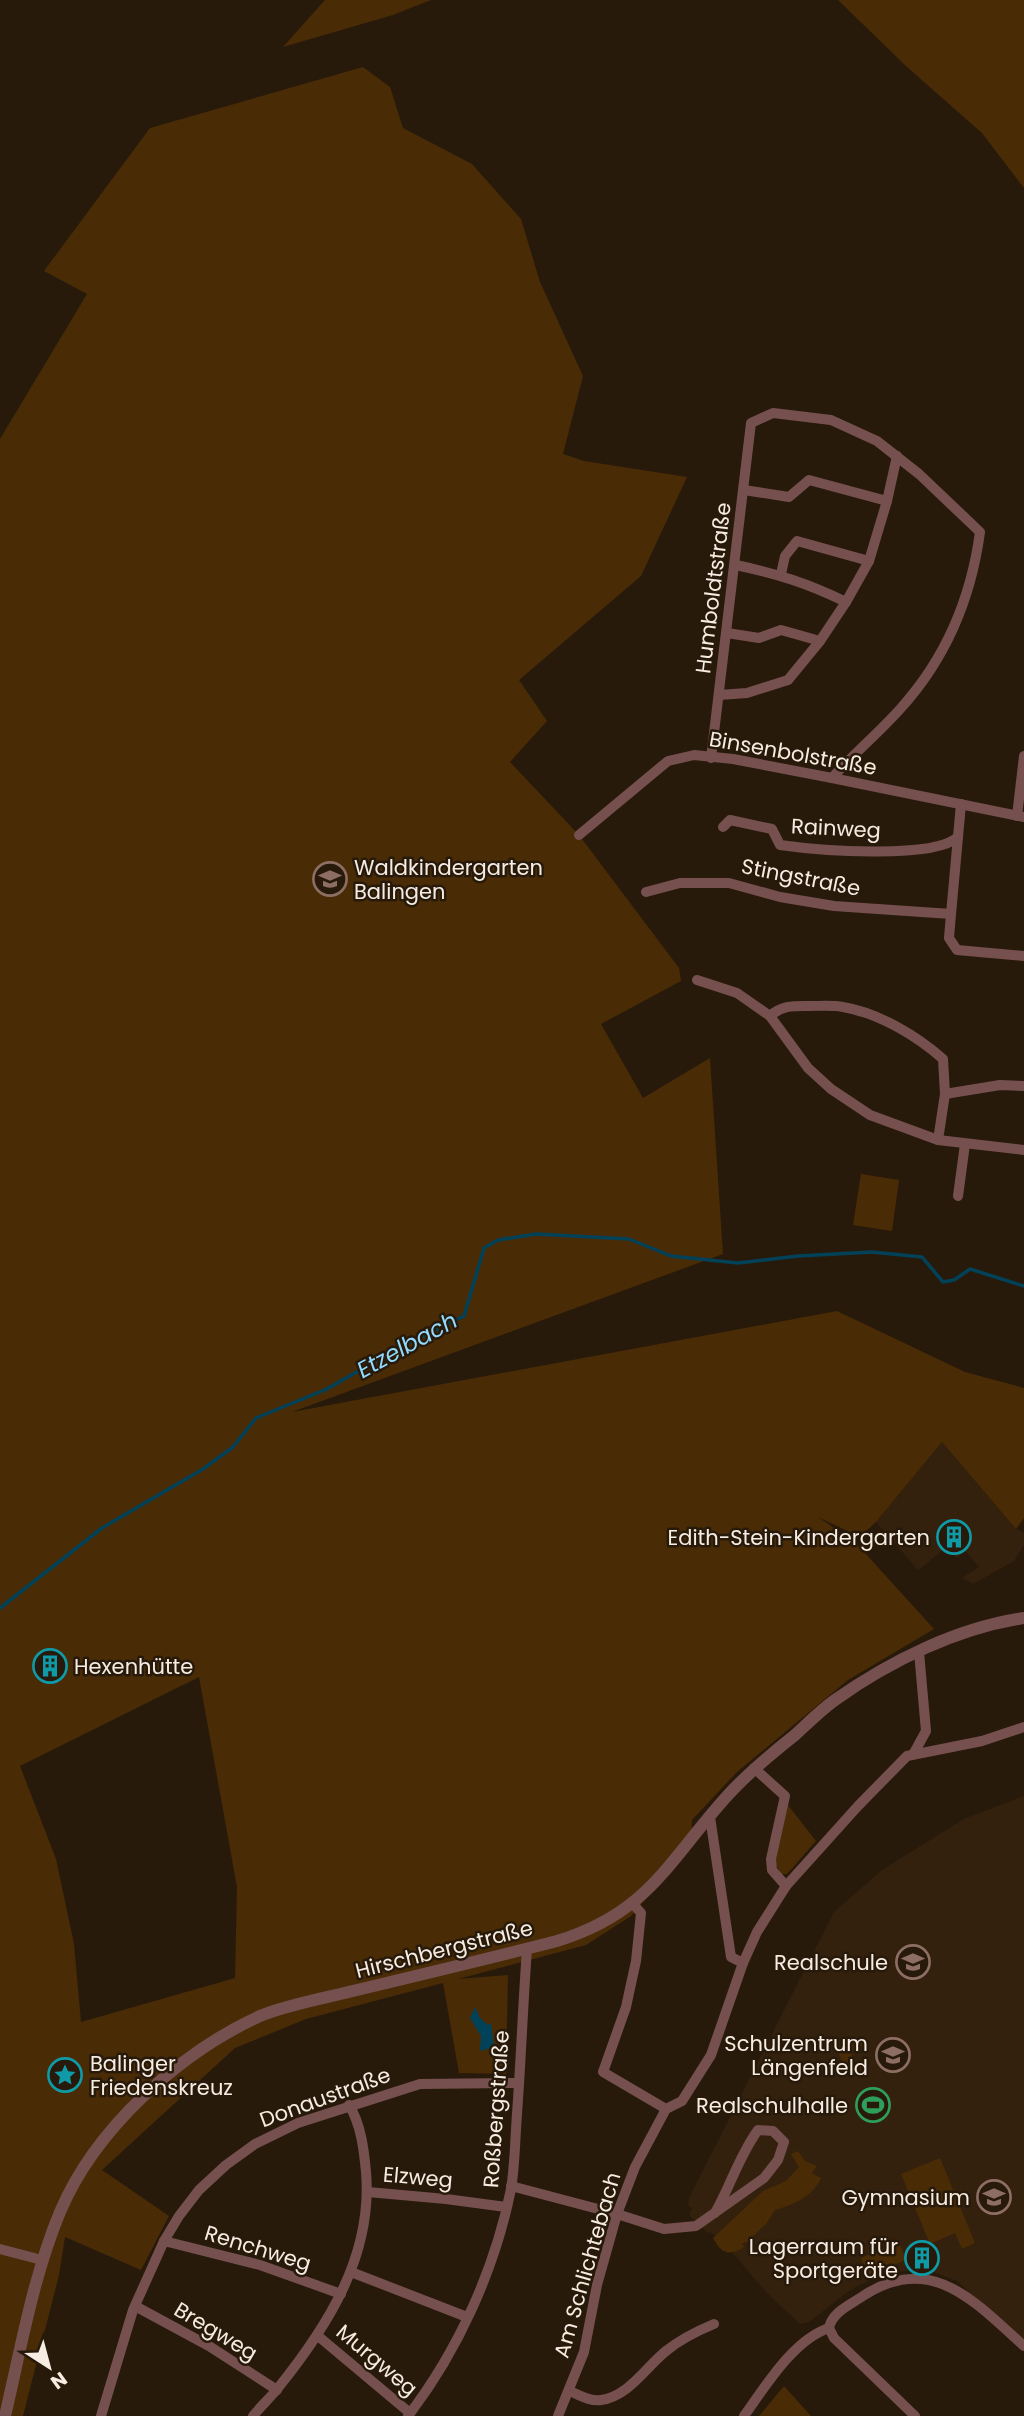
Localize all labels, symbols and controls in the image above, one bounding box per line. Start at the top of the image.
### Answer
street label: Humboldtstraße [688,501,738,675]
street label: Binsenbolstraße [707,724,879,782]
street label: Rainweg [790,811,882,845]
street label: Stingstraße [739,851,863,903]
place label: Waldkindergarten Balingen [354,853,543,906]
school or university icon: Waldkindergarten Balingen [311,860,349,898]
water label: Etzelbach [351,1304,463,1386]
building icon: Edith-Stein-Kindergarten [935,1518,973,1556]
place label: Edith-Stein-Kindergarten [667,1523,930,1552]
building icon: Hexenhütte [31,1647,69,1685]
place label: Hexenhütte [74,1652,193,1681]
street label: Hirschbergstraße [352,1913,536,1985]
school or university icon: Realschule [894,1943,932,1981]
place label: Realschule [774,1948,888,1977]
street label: Roßbergstraße [476,2029,516,2189]
place label: Schulzentrum Längenfeld [724,2029,868,2082]
school or university icon: Schulzentrum Längenfeld [874,2036,912,2074]
place label: Balinger Friedenskreuz [90,2049,233,2102]
place icon: Balinger Friedenskreuz [46,2056,84,2094]
street label: Donaustraße [256,2060,394,2134]
sports icon: Realschulhalle [854,2086,892,2124]
place label: Realschulhalle [696,2091,848,2120]
street label: Elzweg [382,2160,454,2194]
street label: Am Schlichtebach [547,2169,627,2361]
school or university icon: Gymnasium [975,2178,1013,2216]
place label: Gymnasium [841,2183,970,2212]
street label: Renchweg [201,2218,315,2278]
place label: Lagerraum für Sportgeräte [749,2232,898,2285]
building icon: Lagerraum für Sportgeräte [903,2239,941,2277]
street label: Bregweg [169,2295,263,2367]
street label: Murgweg [330,2317,424,2403]
north arrow [14,2332,84,2402]
text: N [45,2365,72,2395]

